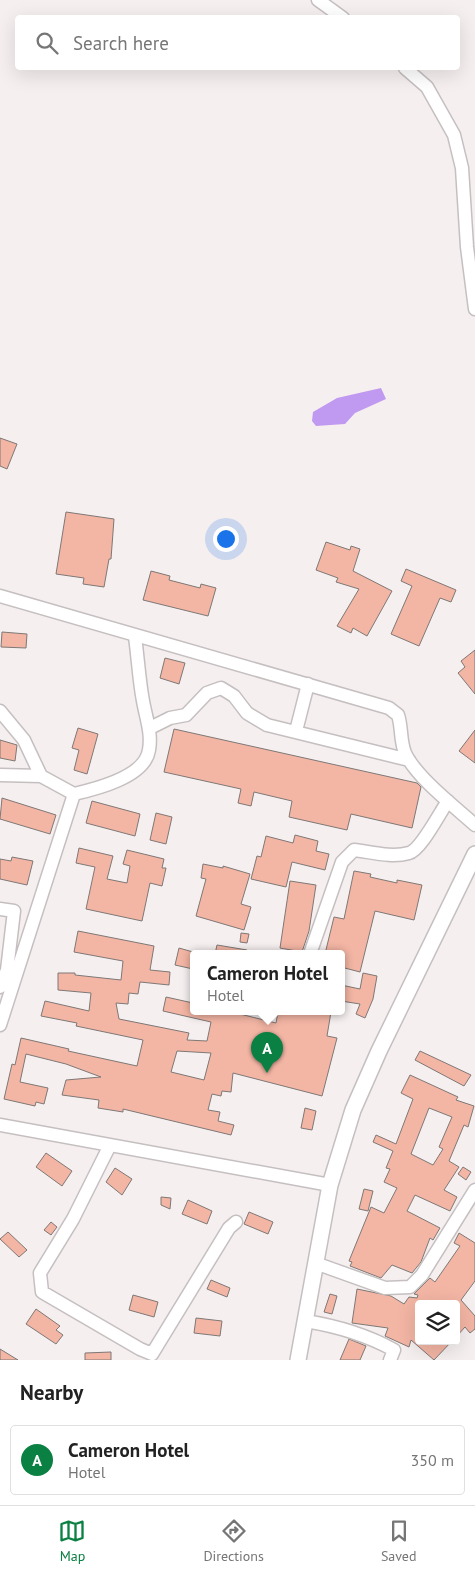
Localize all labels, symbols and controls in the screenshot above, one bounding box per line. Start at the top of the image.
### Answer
search box [15,15,460,70]
icon: search [33,29,61,57]
text: Search here [73,31,169,55]
your location [213,526,239,552]
popup [190,950,345,1015]
text: Cameron Hotel [207,961,328,985]
text: Hotel [207,985,244,1005]
pin: A [251,1032,283,1073]
map controls [415,1300,460,1345]
button: layers [415,1300,460,1345]
text: Nearby [20,1379,83,1406]
text: Cameron Hotel [68,1438,189,1462]
text: A [32,1450,42,1470]
text: 350 m [411,1450,454,1470]
text: Hotel [68,1462,105,1482]
tab: Map [58,1517,86,1565]
tab: Directions [203,1517,264,1565]
tab: Saved [381,1517,417,1565]

